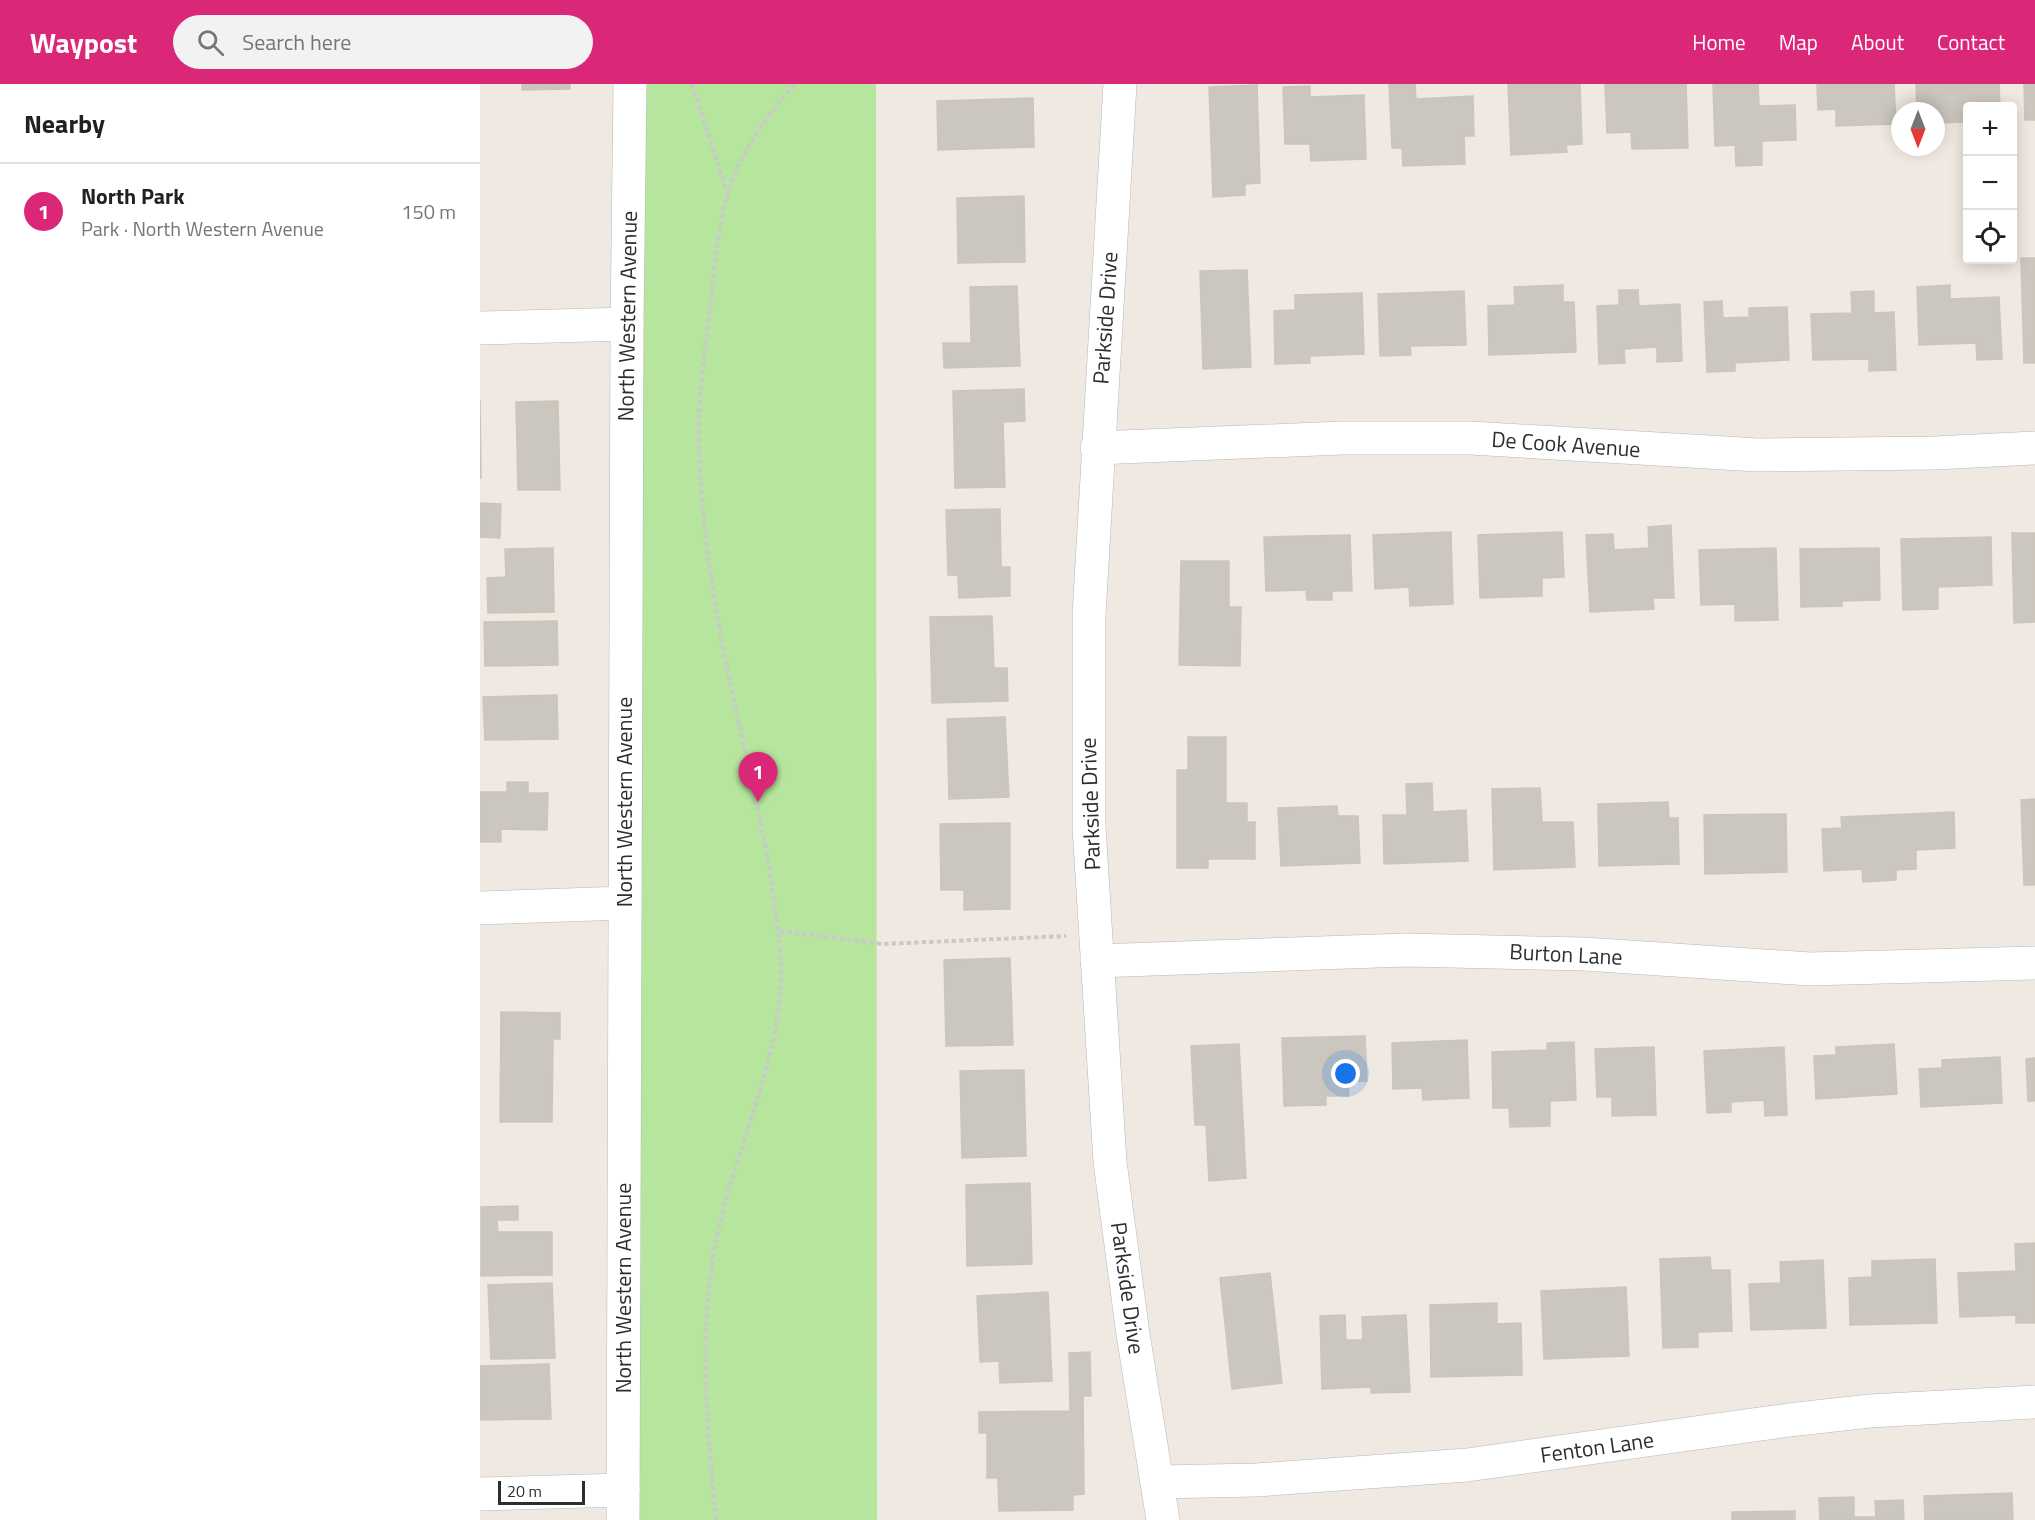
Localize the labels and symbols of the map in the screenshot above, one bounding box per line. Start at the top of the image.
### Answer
north arrow [1891,102,1945,156]
street label: North Western Avenue [608,210,646,422]
street label: Parkside Drive [1083,251,1127,385]
street label: De Cook Avenue [1490,422,1642,466]
street label: North Western Avenue [607,697,641,907]
street label: Parkside Drive [1071,737,1109,871]
pin: 1 [738,752,778,802]
street label: Burton Lane [1509,934,1623,974]
your location [1331,1059,1360,1088]
street label: North Western Avenue [606,1183,640,1393]
street label: Parkside Drive [1102,1220,1154,1356]
street label: Fenton Lane [1538,1422,1656,1472]
scale bar [498,1478,585,1506]

